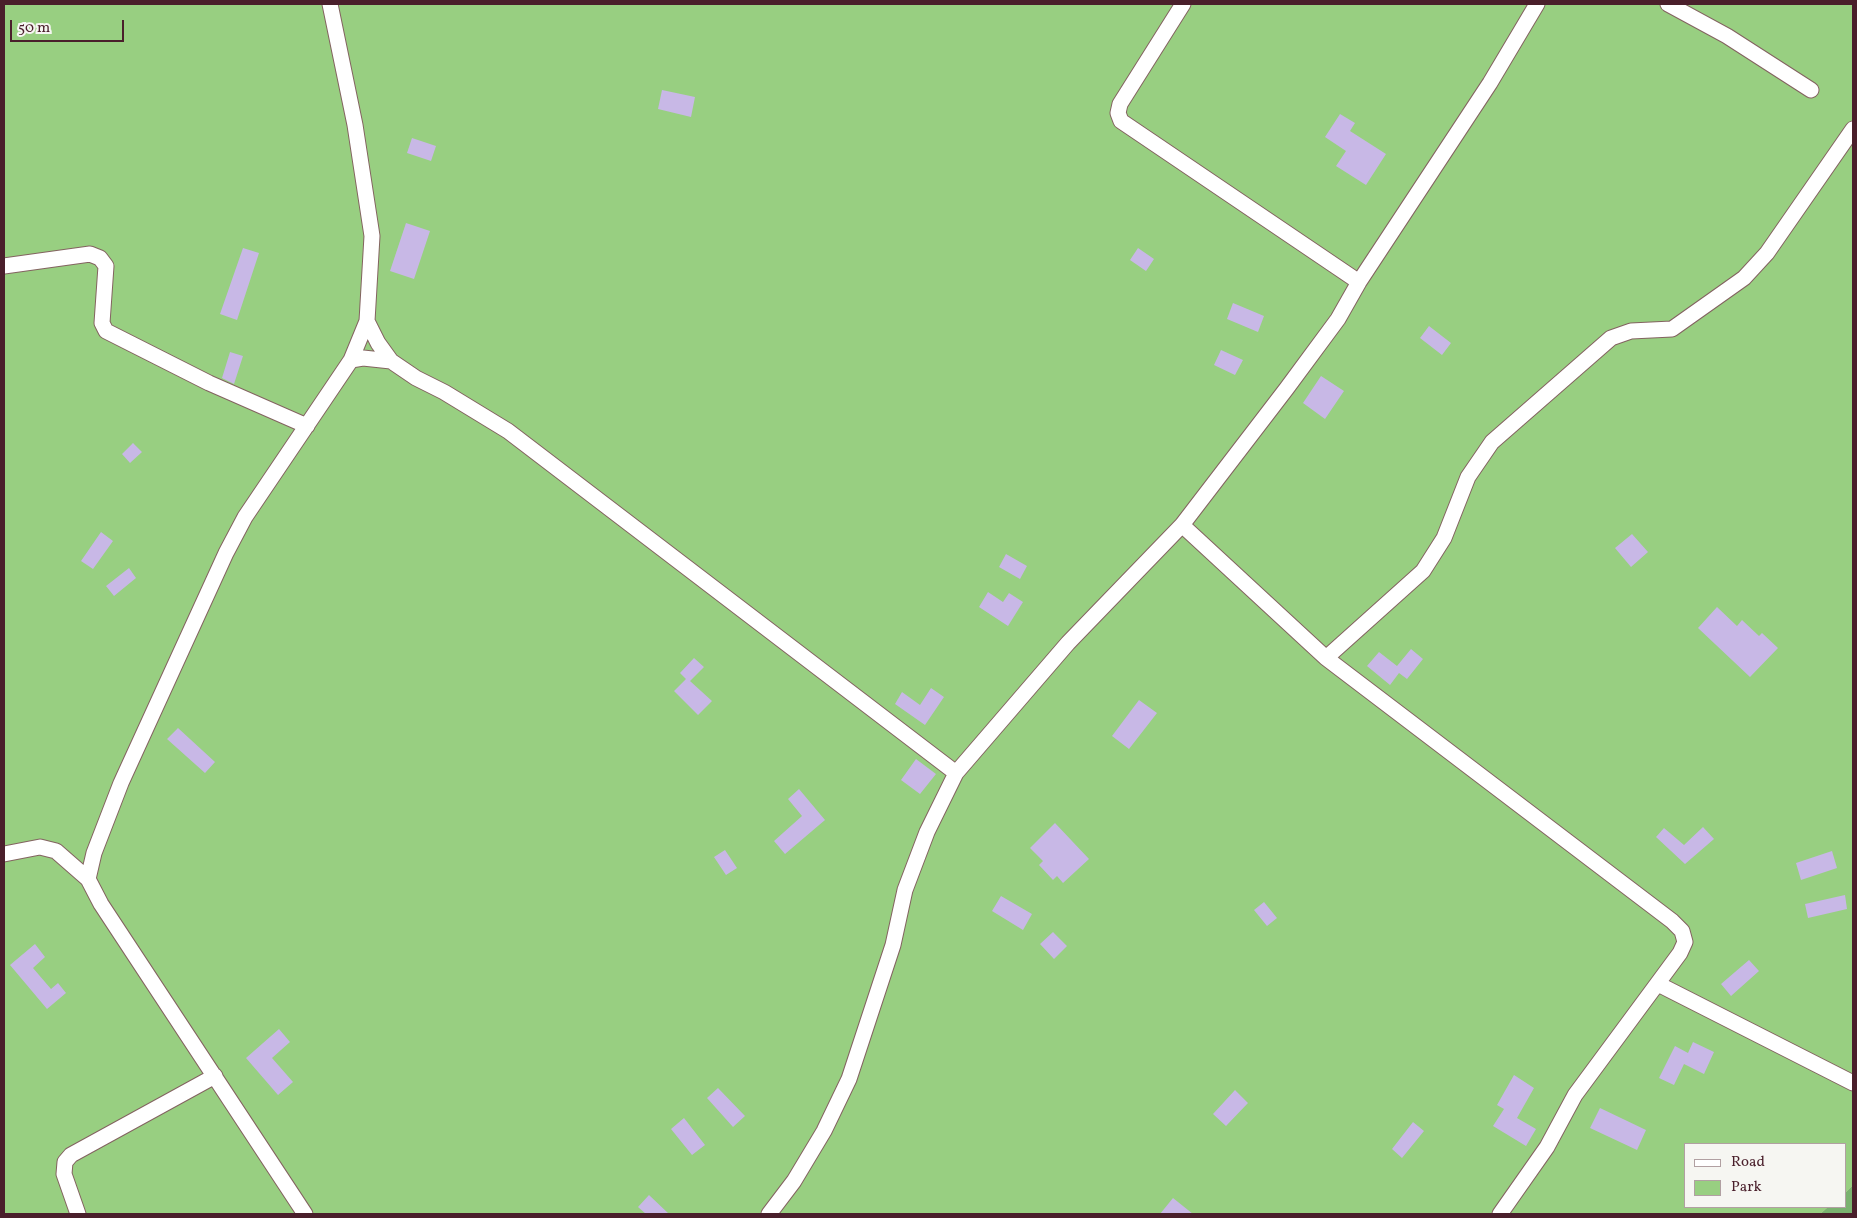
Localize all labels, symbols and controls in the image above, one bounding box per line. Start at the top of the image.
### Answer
scale bar [12,10,126,42]
text: 50 m [18,18,50,39]
legend [1684,1143,1847,1208]
text: Road [1731,1152,1765,1173]
text: Park [1731,1177,1762,1198]

